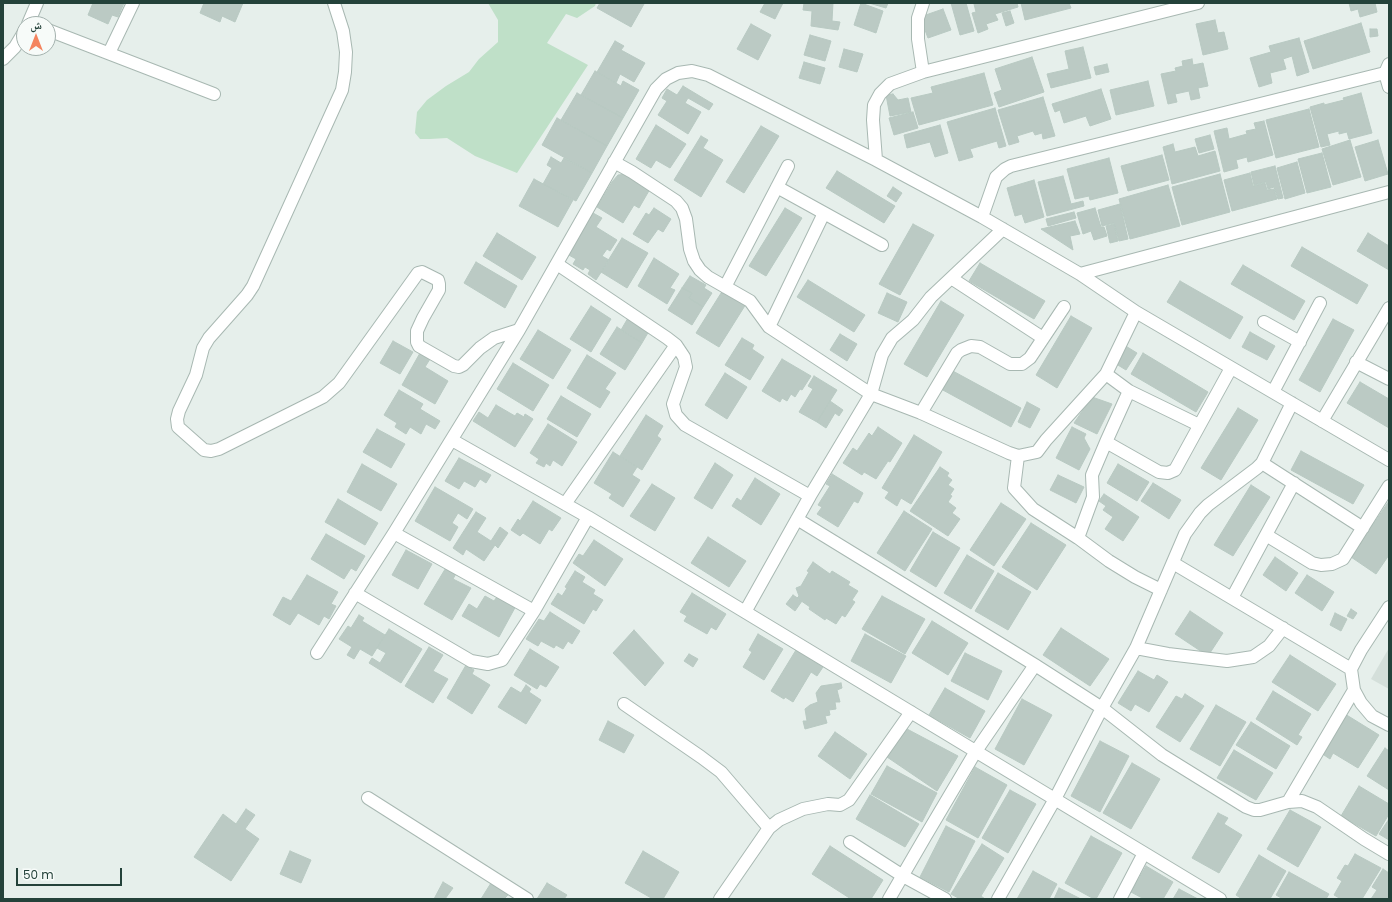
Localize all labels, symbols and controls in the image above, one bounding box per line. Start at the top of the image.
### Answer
north arrow [16,16,56,56]
text: ش [30,17,42,33]
scale bar [18,860,124,886]
text: 50 m [23,866,54,883]

